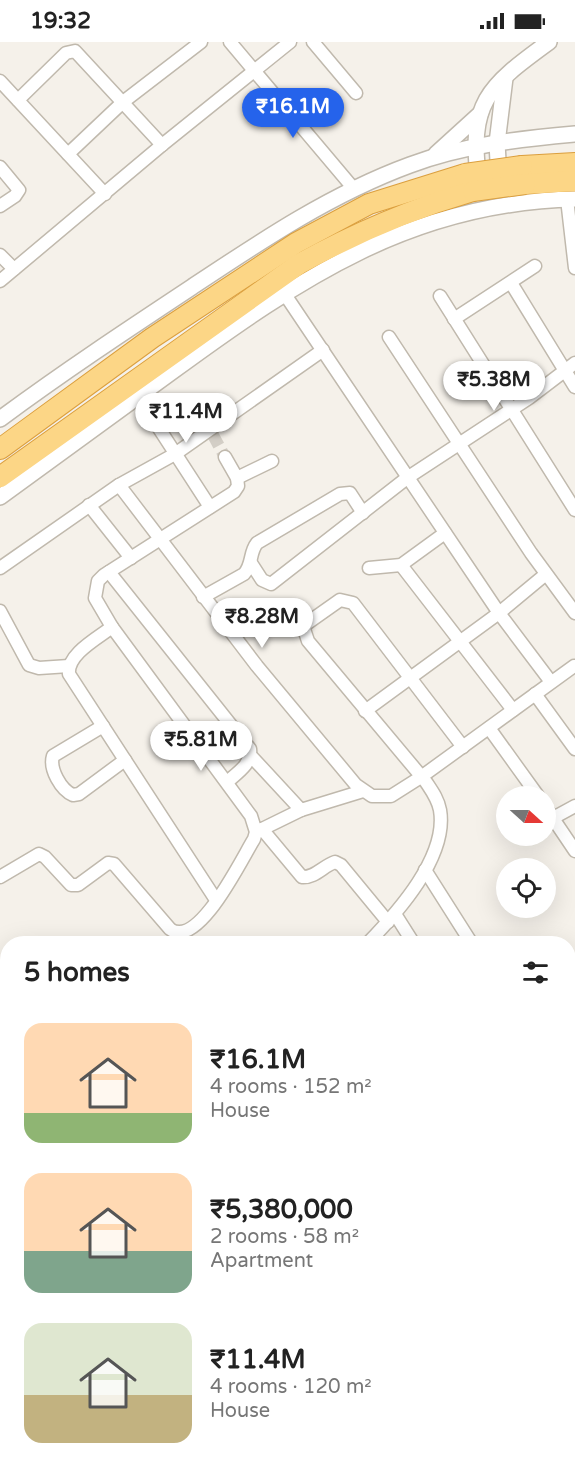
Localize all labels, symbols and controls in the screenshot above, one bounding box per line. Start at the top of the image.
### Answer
text: 19:32 [30,8,91,34]
pin: ₹16.1M [244,88,342,139]
text: ₹16.1M [256,95,330,119]
pin: ₹5.38M [445,361,543,412]
text: ₹5.38M [457,368,531,392]
pin: ₹11.4M [137,393,235,444]
text: ₹11.4M [149,400,223,424]
pin: ₹8.28M [213,598,311,649]
text: ₹8.28M [225,605,299,629]
pin: ₹5.81M [152,721,250,772]
text: ₹5.81M [164,728,238,752]
north arrow [496,786,556,846]
map controls [496,786,556,918]
button: locate [496,858,556,918]
icon: filters [519,956,552,989]
text: 5 homes [24,957,130,988]
text: ₹16.1M [210,1044,306,1075]
icon: home [72,1047,144,1119]
text: 4 rooms · 152 m² [210,1075,372,1099]
text: House [210,1099,270,1123]
text: ₹5,380,000 [210,1194,353,1225]
icon: home [72,1197,144,1269]
text: 2 rooms · 58 m² [210,1225,359,1249]
text: Apartment [210,1249,313,1273]
text: ₹11.4M [210,1344,306,1375]
icon: home [72,1347,144,1419]
text: 4 rooms · 120 m² [210,1375,372,1399]
text: House [210,1399,270,1423]

